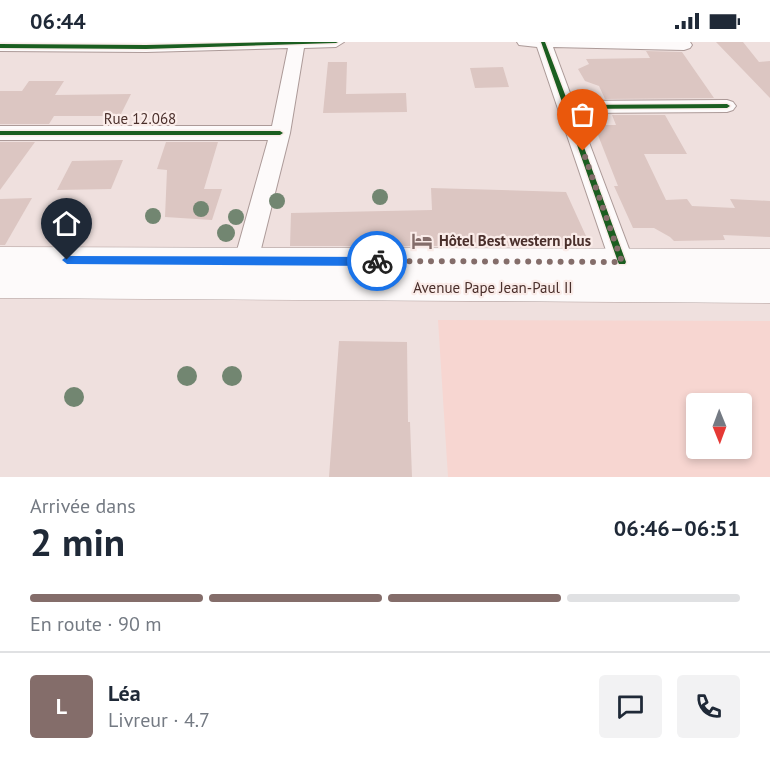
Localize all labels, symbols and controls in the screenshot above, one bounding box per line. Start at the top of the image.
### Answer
text: 06:44 [30,7,86,35]
pin [557,89,608,151]
icon: bag [566,98,599,131]
street label: Rue 12.068 [104,109,176,128]
pin [41,198,92,260]
icon: home [50,207,83,240]
hotel icon: Hôtel Best western plus [410,229,434,253]
courier [347,231,407,291]
place label: Hôtel Best western plus [439,231,591,250]
icon: bike [361,245,394,278]
street label: Avenue Pape Jean-Paul II [413,278,573,297]
north arrow [686,393,752,459]
map controls [686,393,752,459]
text: Arrivée dans [30,493,136,519]
text: 06:46–06:51 [614,514,740,542]
text: 2 min [30,516,125,567]
text: En route · 90 m [30,611,161,637]
button: chat [599,675,662,738]
button: phone [677,675,740,738]
text: Léa [108,679,141,707]
text: L [56,692,67,720]
text: Livreur · 4.7 [108,707,210,733]

